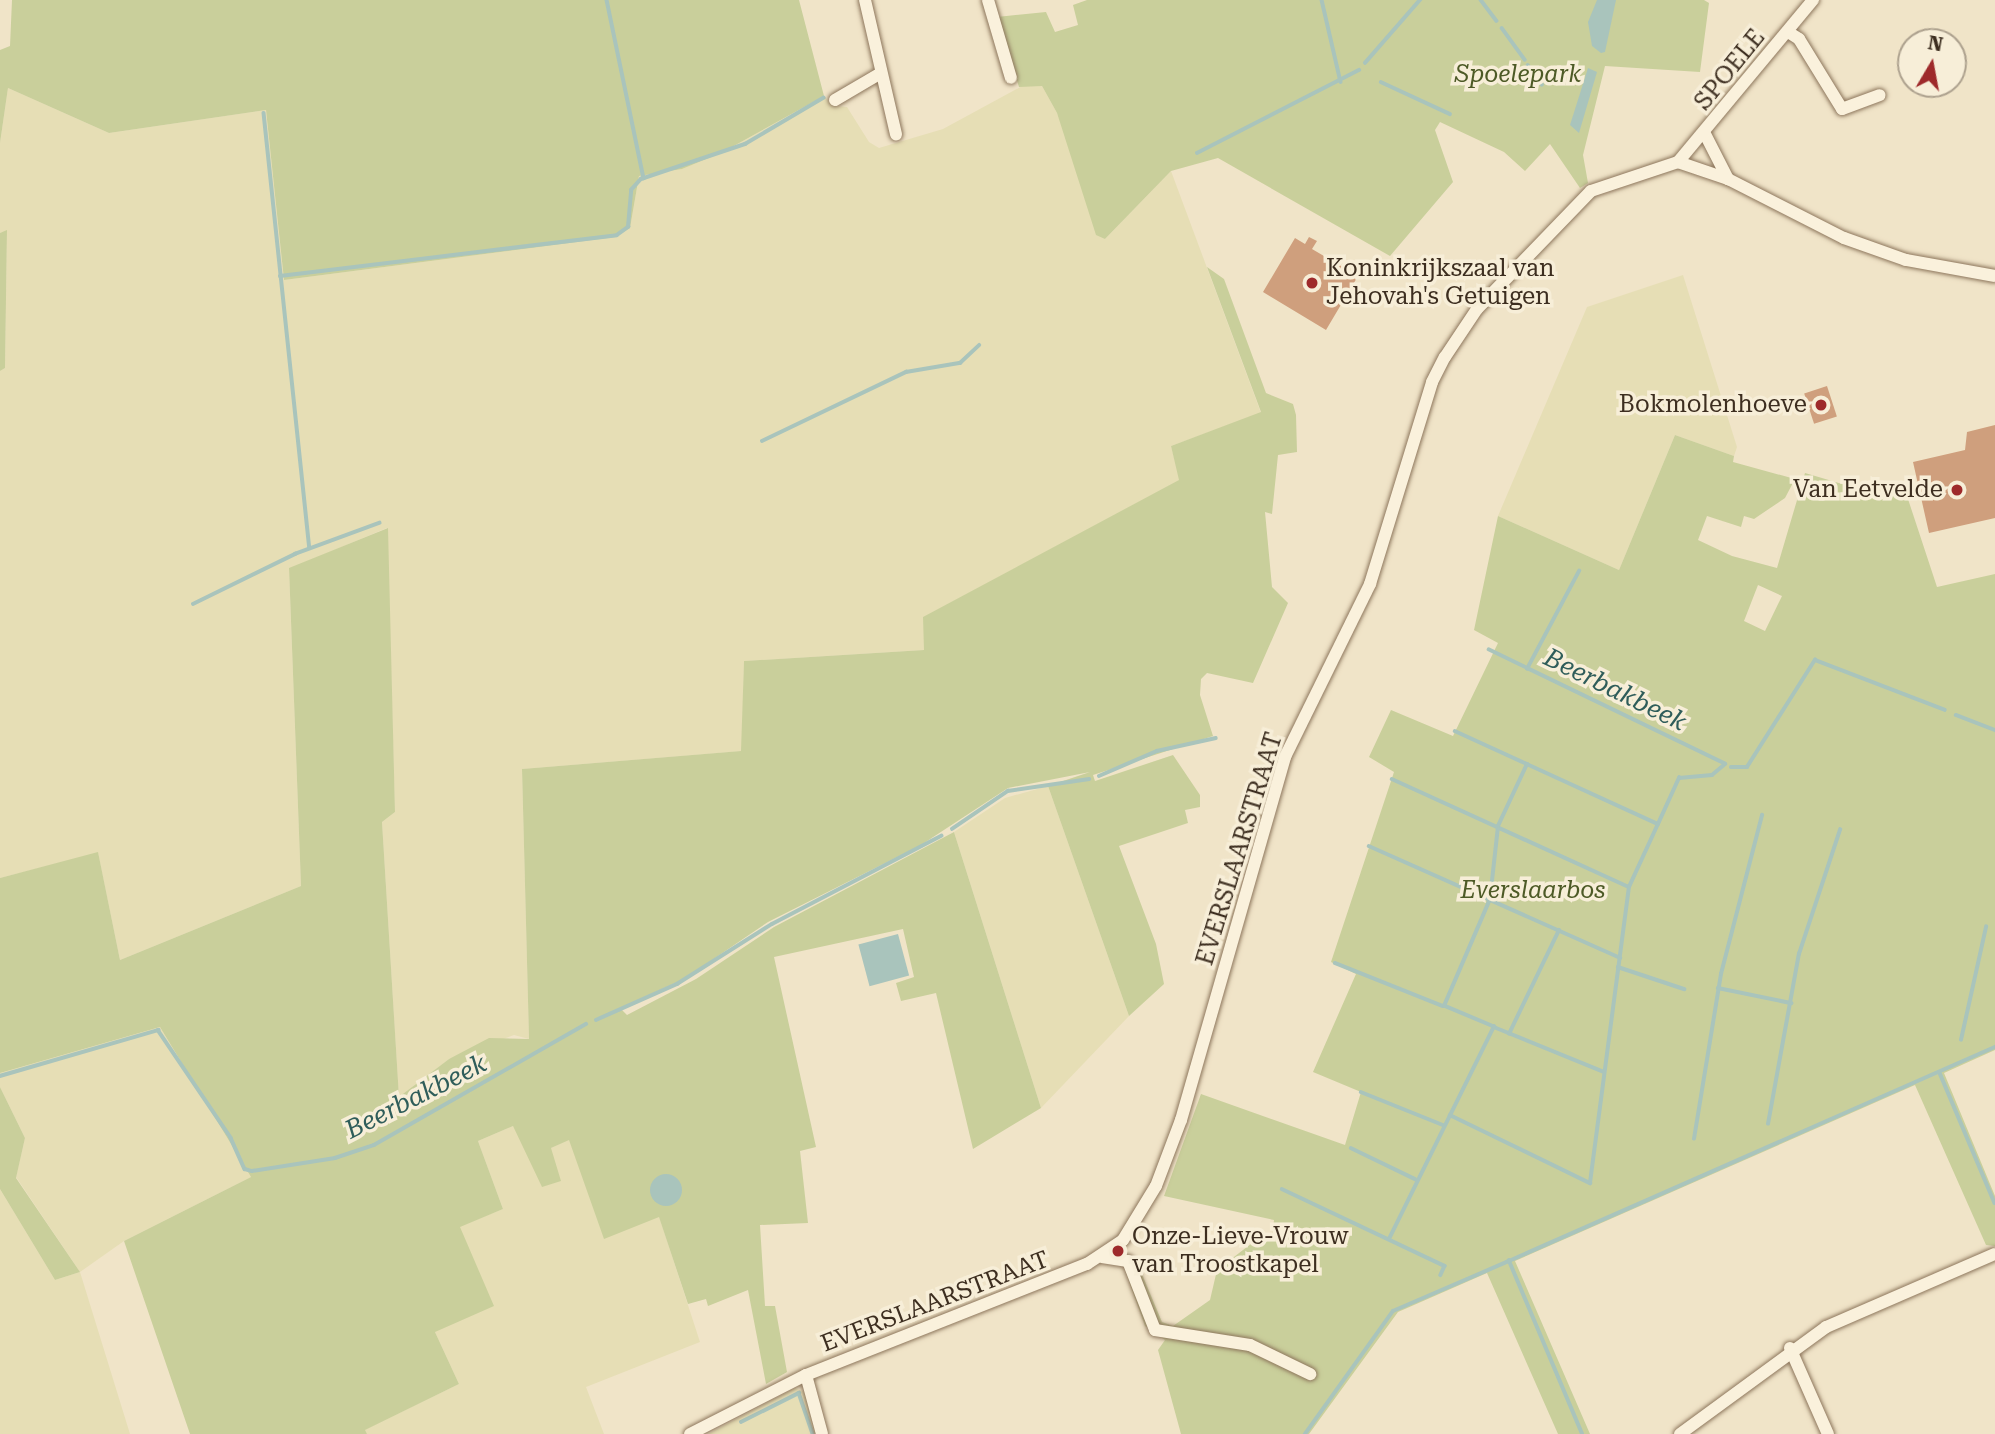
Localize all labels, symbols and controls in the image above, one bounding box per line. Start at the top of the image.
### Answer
street label: SPOELE [1689,24,1771,116]
north arrow [1897,28,1967,98]
text: N [1926,31,1945,56]
park label: Spoelepark [1455,61,1581,89]
place label: Koninkrijkszaal van Jehovah's Getuigen [1326,255,1554,311]
marker: Koninkrijkszaal van Jehovah's Getuigen [1304,275,1320,291]
place label: Bokmolenhoeve [1619,391,1807,419]
marker: Bokmolenhoeve [1813,397,1829,413]
place label: Van Eetvelde [1793,476,1943,504]
marker: Van Eetvelde [1949,482,1965,498]
water label: Beerbakbeek [1539,642,1691,738]
street label: EVERSLAARSTRAAT [1191,729,1289,969]
park label: Everslaarbos [1461,877,1605,905]
water label: Beerbakbeek [340,1048,492,1146]
place label: Onze-Lieve-Vrouw van Troostkapel [1132,1223,1348,1279]
marker: Onze-Lieve-Vrouw van Troostkapel [1110,1243,1126,1259]
street label: EVERSLAARSTRAAT [817,1245,1053,1359]

